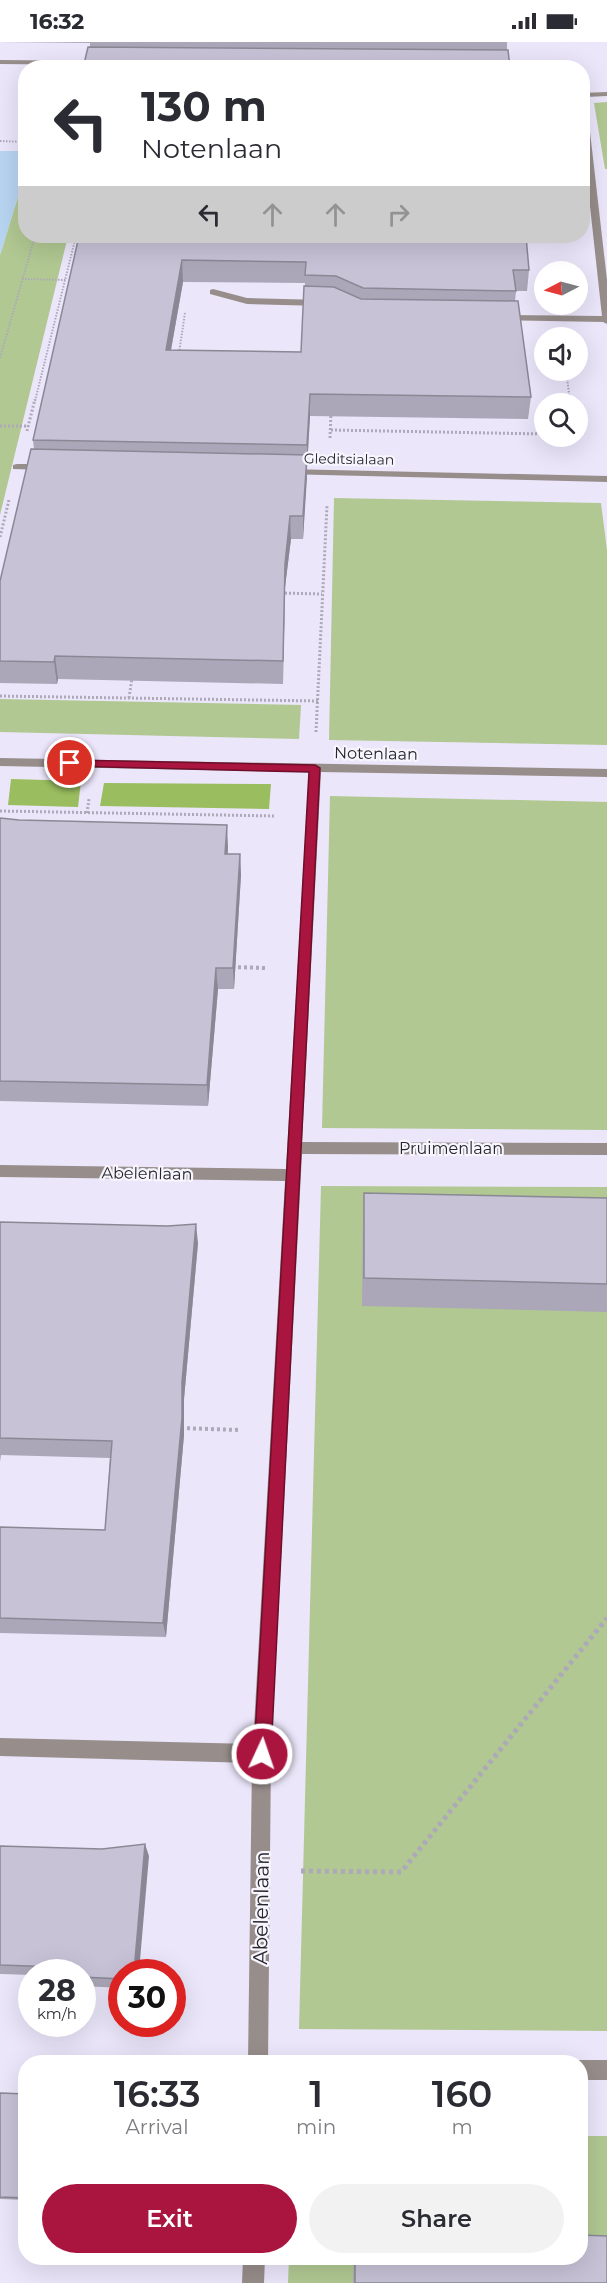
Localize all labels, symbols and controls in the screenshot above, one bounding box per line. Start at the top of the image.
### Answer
text: 16:32 [30,8,84,35]
text: 130 m [141,80,267,132]
icon: left [42,84,120,162]
text: Notenlaan [141,132,282,165]
icon: left [193,198,226,231]
icon: ahead [256,198,289,231]
icon: ahead [319,198,352,231]
icon: right [382,198,415,231]
north arrow [534,261,588,315]
map controls [534,261,588,447]
button: sound [534,327,588,381]
button: search [534,393,588,447]
street label: Gleditsialaan [304,449,394,469]
pin [44,737,95,788]
street label: Notenlaan [334,743,418,764]
icon: arrive [53,746,86,779]
street label: Pruimenlaan [399,1139,503,1158]
street label: Abelenlaan [101,1163,193,1184]
position arrow [230,1722,294,1786]
street label: Abelenlaan [248,1851,274,1965]
speed limit sign: 30 [108,1959,186,2037]
text: 28 [38,1972,76,2009]
text: km/h [37,2004,77,2023]
text: 16:33 [114,2072,200,2116]
text: 1 [309,2072,323,2116]
text: 160 [432,2072,492,2116]
text: Arrival [125,2115,189,2139]
text: min [296,2115,336,2139]
text: m [451,2115,473,2139]
button: Exit [42,2184,297,2253]
button: Share [309,2184,564,2253]

